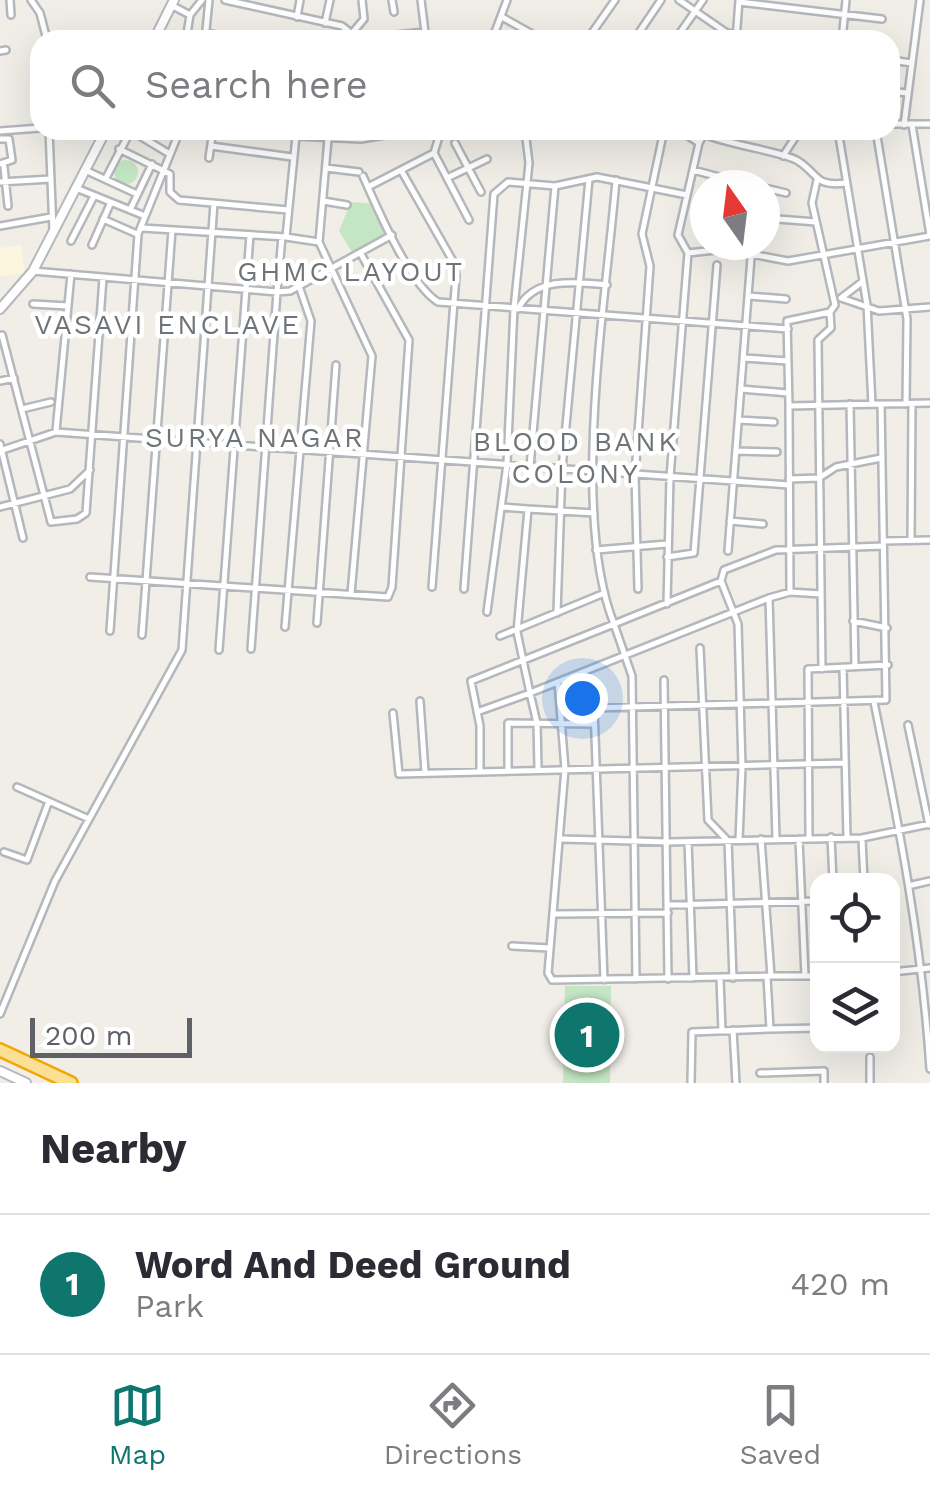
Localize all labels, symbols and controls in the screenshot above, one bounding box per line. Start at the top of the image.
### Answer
search box [30,30,900,140]
icon: search [65,58,120,113]
text: Search here [145,63,368,107]
north arrow [690,170,780,260]
district label: GHMC LAYOUT [237,255,465,288]
district label: VASAVI ENCLAVE [34,308,302,341]
district label: SURYA NAGAR [145,421,365,454]
district label: BLOOD BANK COLONY [473,425,679,490]
your location [557,673,608,724]
map controls [810,873,900,1053]
button: locate [810,873,900,963]
button: layers [810,963,900,1053]
pin: 1 [554,998,620,1072]
scale bar [30,1013,192,1058]
text: 200 m [45,1019,132,1052]
text: Nearby [40,1124,187,1173]
text: Word And Deed Ground [135,1243,571,1287]
text: 1 [66,1265,79,1303]
text: 420 m [790,1265,890,1303]
text: Park [135,1287,204,1325]
tab: Map [109,1378,166,1471]
tab: Directions [384,1378,522,1471]
tab: Saved [740,1378,821,1471]

